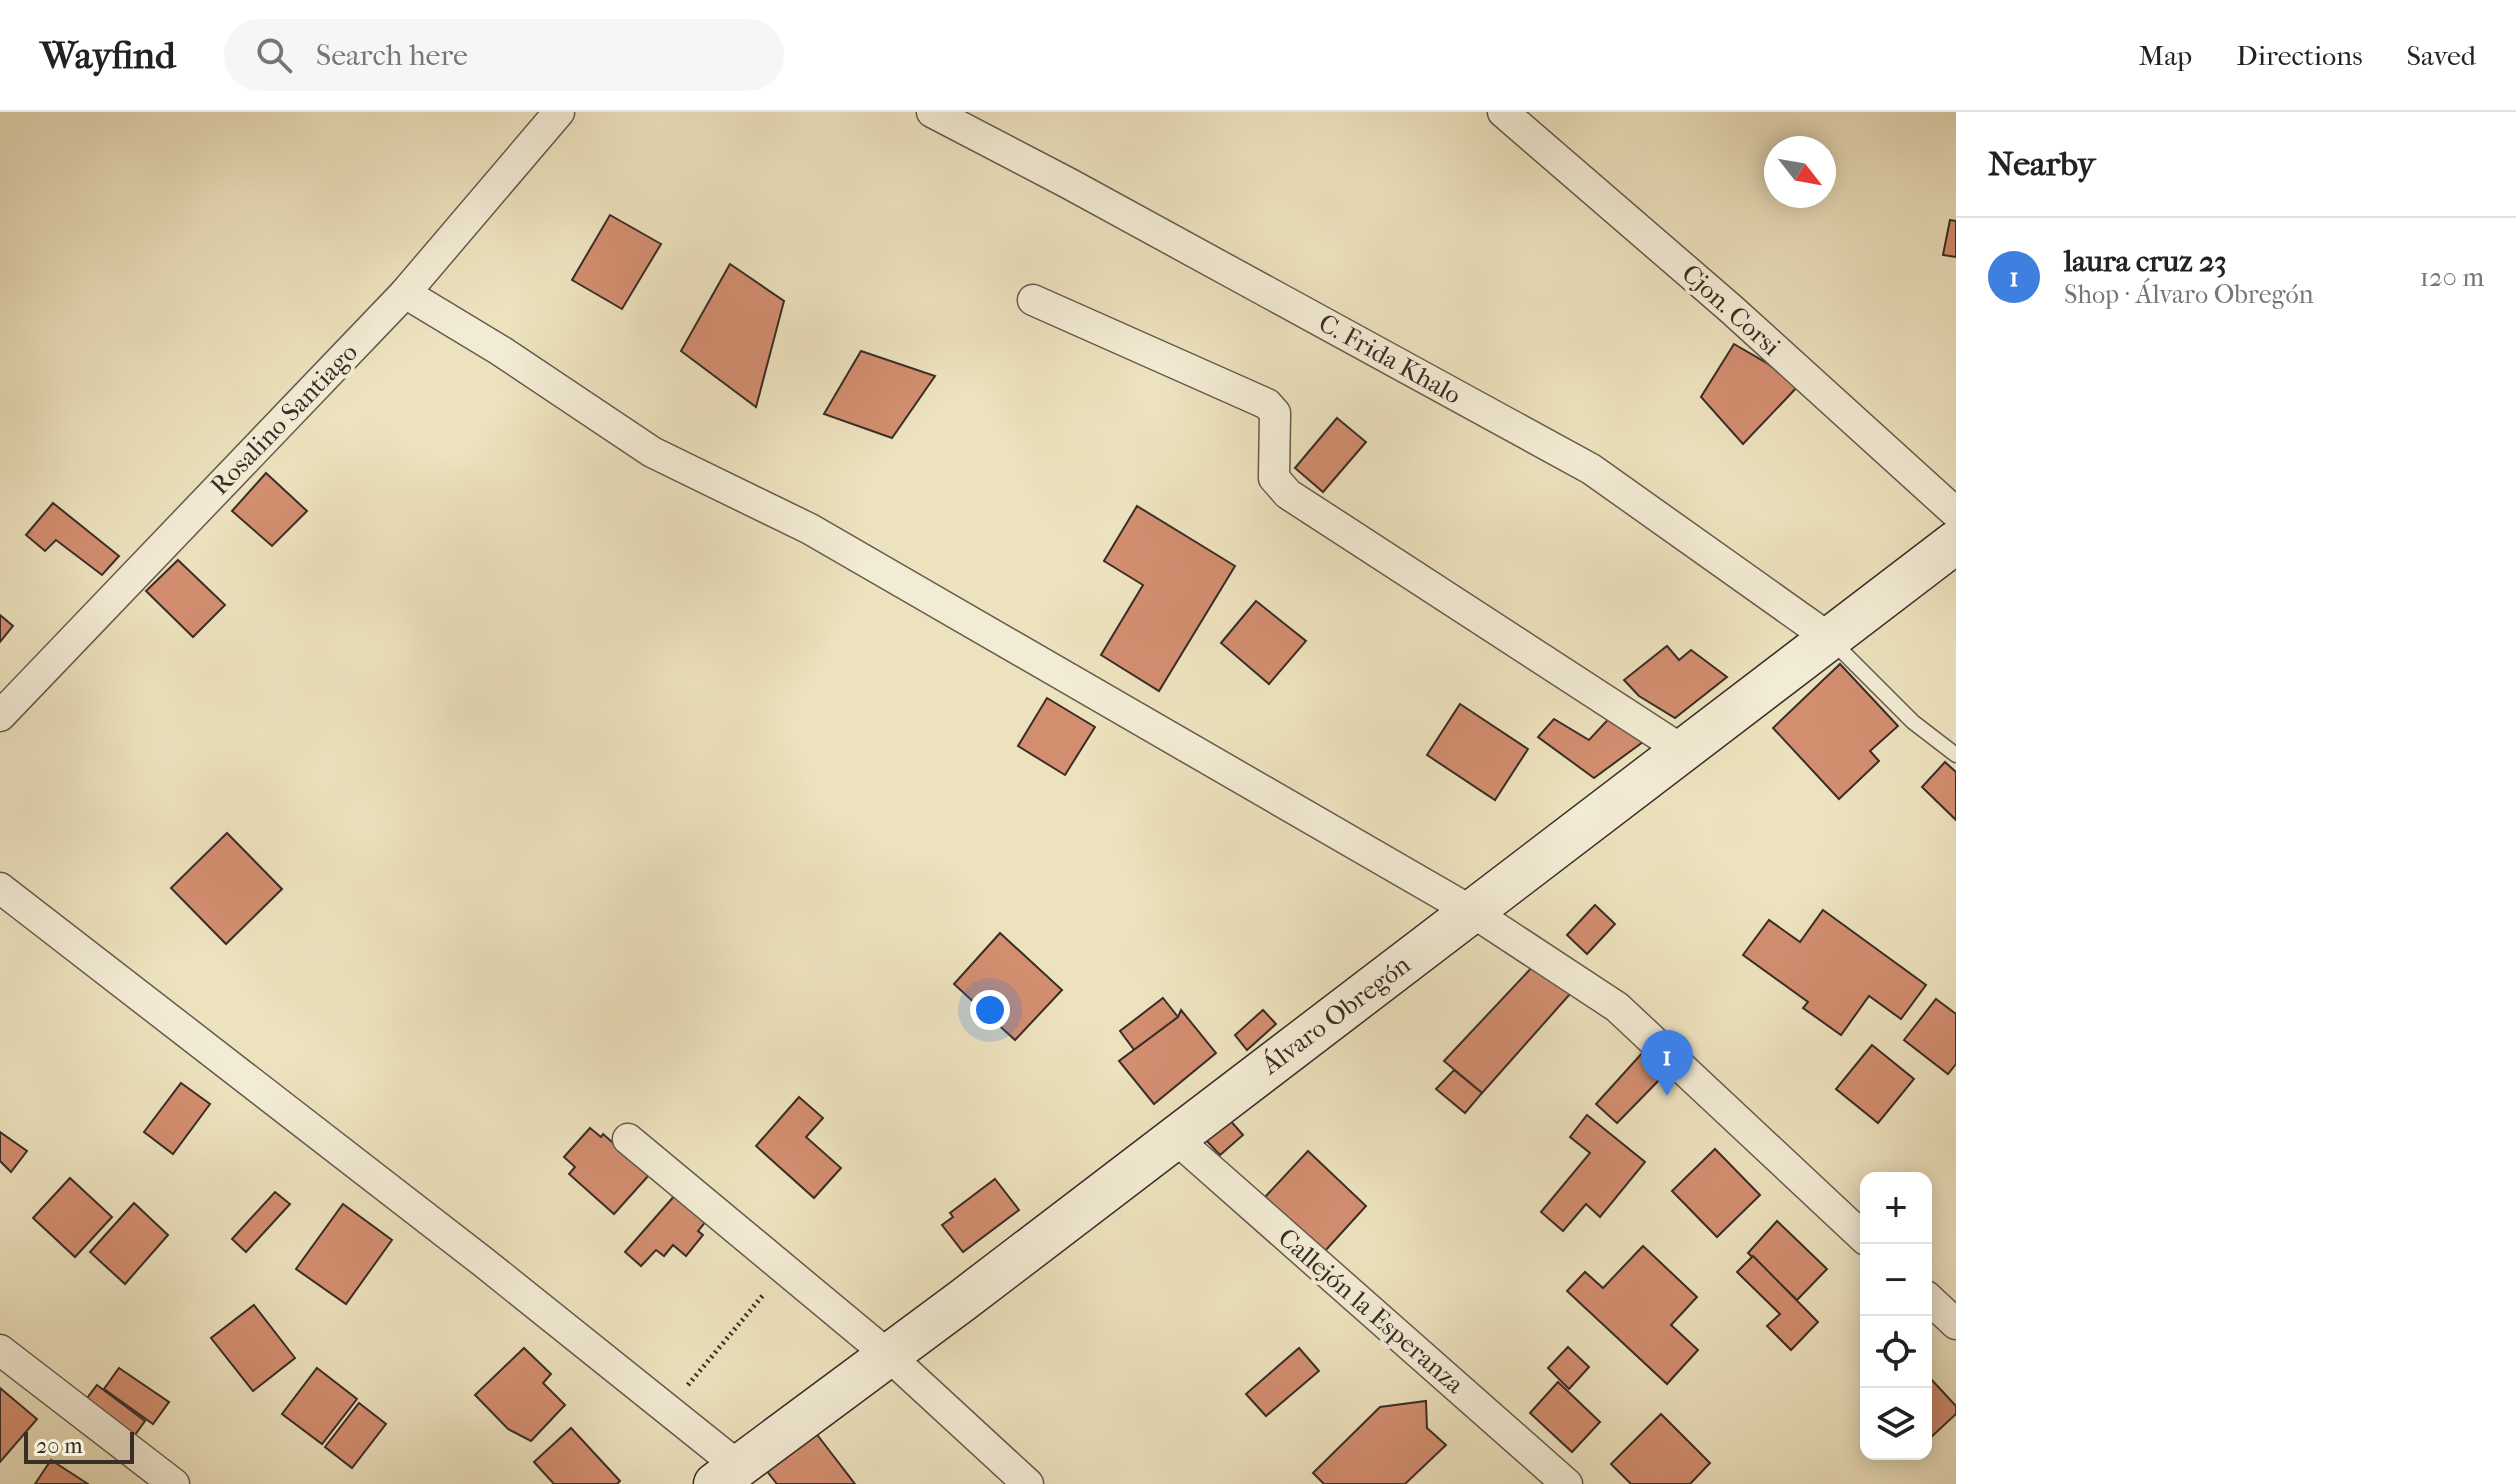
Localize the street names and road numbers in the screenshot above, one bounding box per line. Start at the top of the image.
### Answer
street label: Cjon. Corsi [1675,258,1787,362]
street label: C. Frida Khalo [1313,307,1467,411]
street label: Rosalino Santiago [204,337,364,501]
street label: Álvaro Obregón [1254,948,1416,1082]
street label: Callejón la Esperanza [1272,1222,1471,1401]

